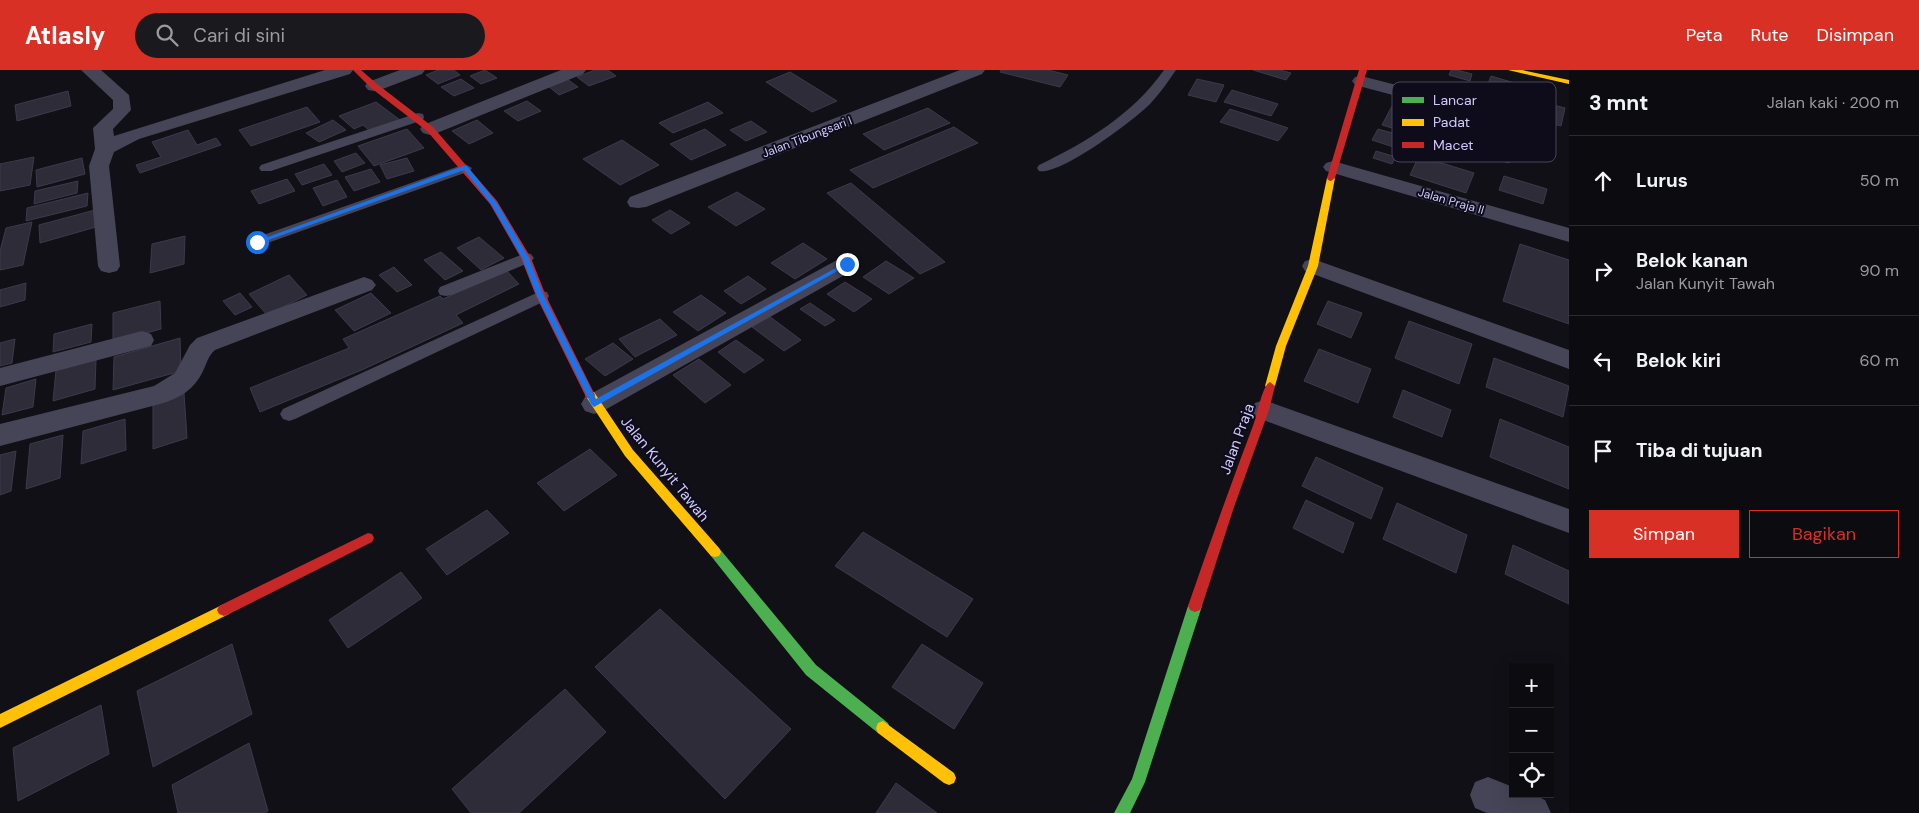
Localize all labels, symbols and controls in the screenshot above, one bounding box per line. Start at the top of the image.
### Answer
search box [135,13,485,58]
text: Atlasly [25,20,105,51]
icon: search [153,21,181,49]
text: Cari di sini [193,23,285,48]
text: Peta [1686,23,1722,47]
text: Rute [1750,23,1789,47]
text: Disimpan [1817,23,1894,47]
legend [1392,82,1556,162]
text: 3 mnt [1589,89,1648,117]
text: Lancar [1433,91,1477,109]
text: Jalan kaki · 200 m [1767,92,1899,113]
street label: Jalan Tibungsari I [760,112,854,162]
text: Padat [1433,113,1470,131]
text: Macet [1433,136,1474,154]
icon: ahead [1589,167,1617,195]
text: Lurus [1636,168,1688,193]
text: 50 m [1860,170,1899,191]
street label: Jalan Praja II [1416,184,1486,218]
route start [246,231,269,254]
text: Belok kanan [1636,248,1748,273]
route end [836,253,859,276]
icon: right [1589,257,1617,285]
text: 90 m [1859,260,1899,281]
text: Jalan Kunyit Tawah [1636,273,1775,294]
icon: left [1589,347,1617,375]
text: Belok kiri [1636,348,1721,373]
text: 60 m [1859,350,1899,371]
street label: Jalan Praja [1215,401,1259,477]
street label: Jalan Kunyit Tawah [616,412,714,526]
icon: arrive [1589,437,1617,465]
text: Tiba di tujuan [1636,438,1762,463]
button: Simpan [1589,510,1739,558]
button: Bagikan [1749,510,1899,558]
map controls [1509,663,1554,798]
button: + [1509,663,1554,708]
button: − [1509,708,1554,753]
button: locate [1509,753,1554,798]

